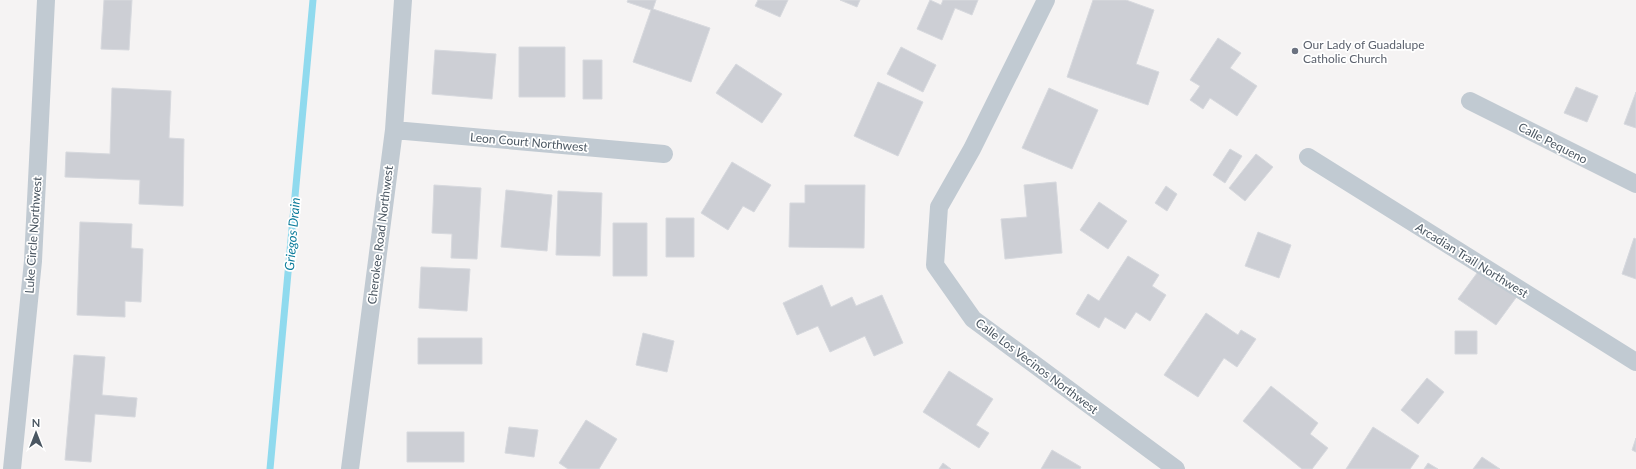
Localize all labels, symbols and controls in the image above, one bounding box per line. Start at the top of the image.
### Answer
place label: Our Lady of Guadalupe Catholic Church [1303,37,1425,66]
marker: Our Lady of Guadalupe Catholic Church [1290,46,1300,56]
street label: Calle Pequeno [1516,119,1590,167]
street label: Leon Court Northwest [470,129,589,155]
street label: Cherokee Road Northwest [364,164,396,305]
street label: Luke Circle Northwest [21,175,45,294]
water label: Griegos Drain [281,197,303,271]
street label: Arcadian Trail Northwest [1413,219,1532,301]
street label: Calle Los Vecinos Northwest [973,315,1102,417]
north arrow [16,413,56,453]
text: N [32,416,40,429]

